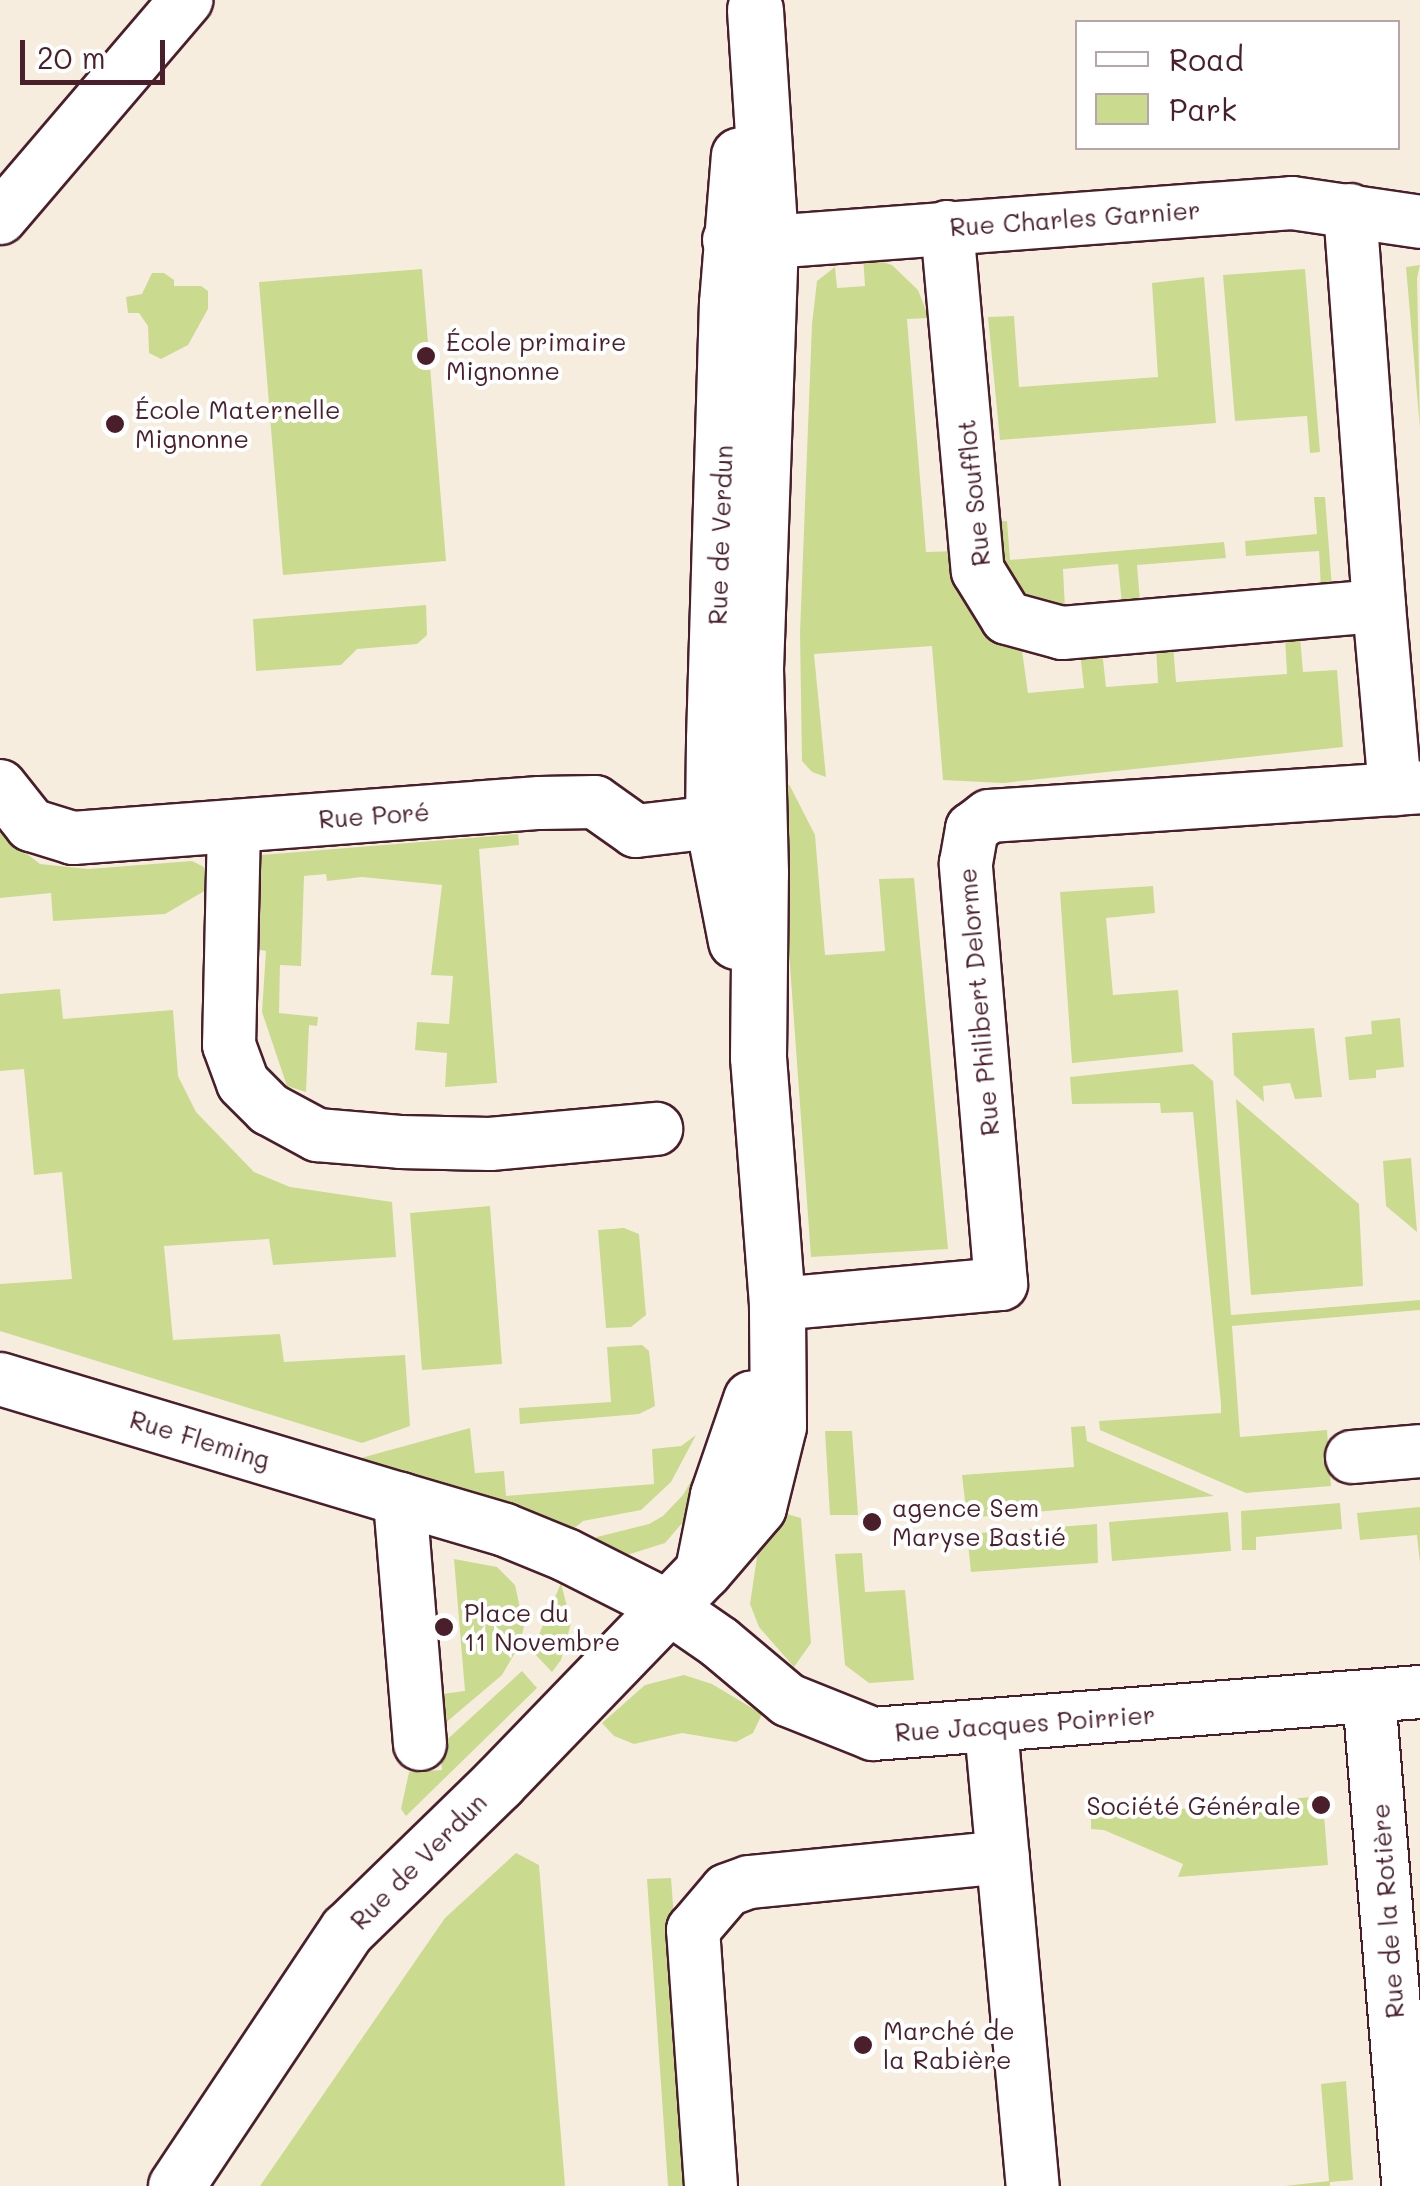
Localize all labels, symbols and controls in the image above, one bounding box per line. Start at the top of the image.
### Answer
scale bar [25,20,170,82]
legend [1075,20,1400,150]
text: 20 m [37,37,106,77]
text: Road [1169,39,1244,79]
text: Park [1169,89,1237,129]
street label: Rue Charles Garnier [949,194,1201,242]
place label: École primaire Mignonne [446,327,626,386]
marker: École primaire Mignonne [415,345,437,367]
place label: École Maternelle Mignonne [135,395,340,454]
marker: École Maternelle Mignonne [104,413,126,435]
street label: Rue Soufflot [950,418,996,568]
street label: Rue de Verdun [702,445,738,625]
street label: Rue Poré [317,796,431,834]
street label: Rue Philibert Delorme [951,867,1005,1137]
street label: Rue Fleming [126,1403,274,1475]
place label: agence Sem Maryse Bastié [892,1493,1066,1552]
marker: agence Sem Maryse Bastié [861,1511,883,1533]
place label: Place du 11 Novembre [464,1598,620,1657]
marker: Place du 11 Novembre [433,1616,455,1638]
street label: Rue Jacques Poirrier [894,1699,1156,1747]
street label: Rue de Verdun [344,1787,492,1935]
place label: Société Générale [1087,1790,1301,1820]
marker: Société Générale [1310,1794,1332,1816]
street label: Rue de la Rotière [1365,1803,1409,2019]
place label: Marché de la Rabière [883,2016,1015,2075]
marker: Marché de la Rabière [852,2034,874,2056]

